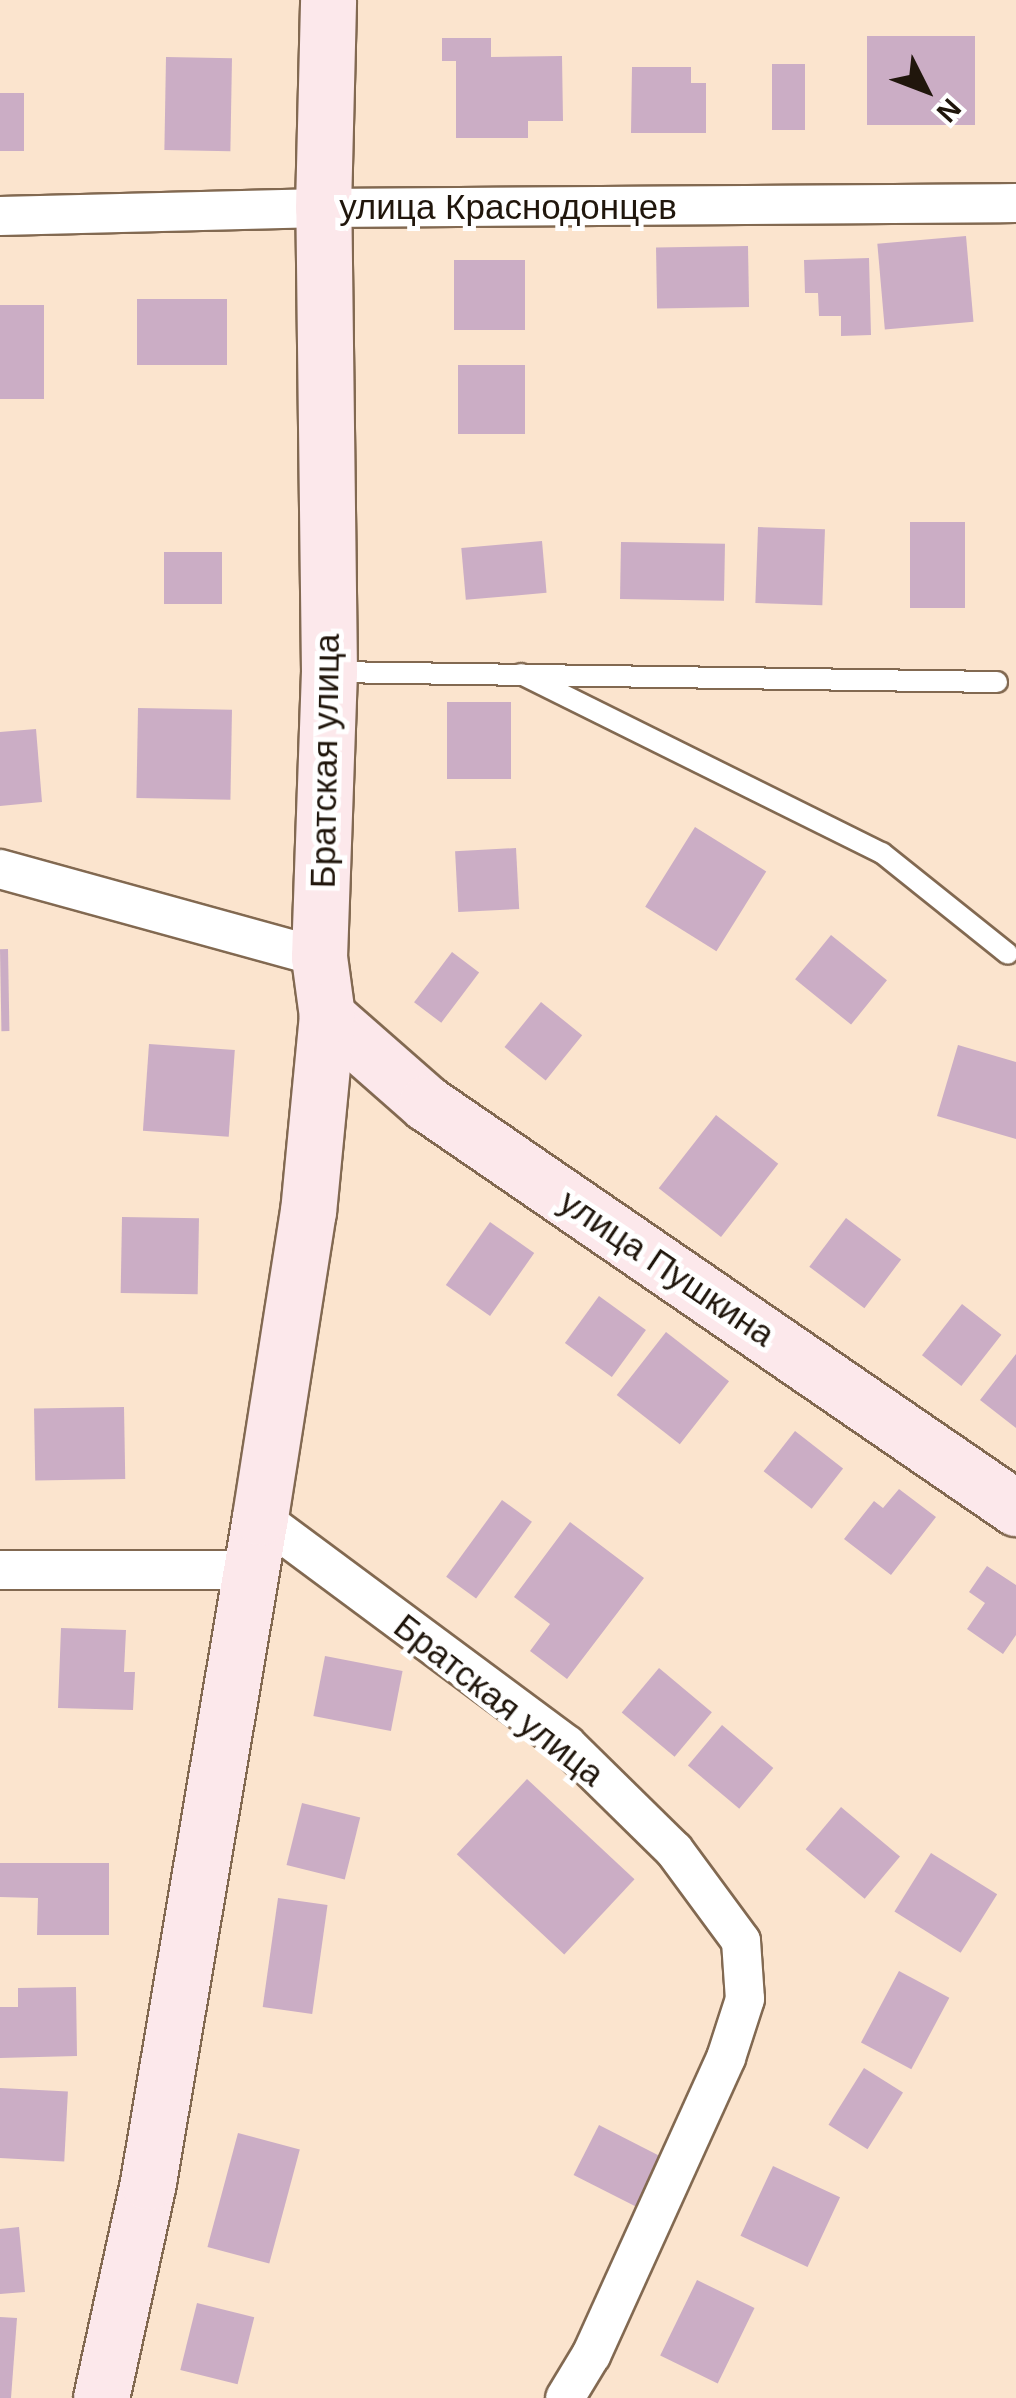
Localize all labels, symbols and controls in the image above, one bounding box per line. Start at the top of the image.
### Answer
north arrow [876,40,976,140]
text: N [930,93,967,128]
street label: улица Краснодонцев [339,186,677,228]
street label: Братская улица [302,633,348,889]
street label: улица Пушкина [551,1181,783,1355]
street label: Братская улица [386,1605,612,1795]

